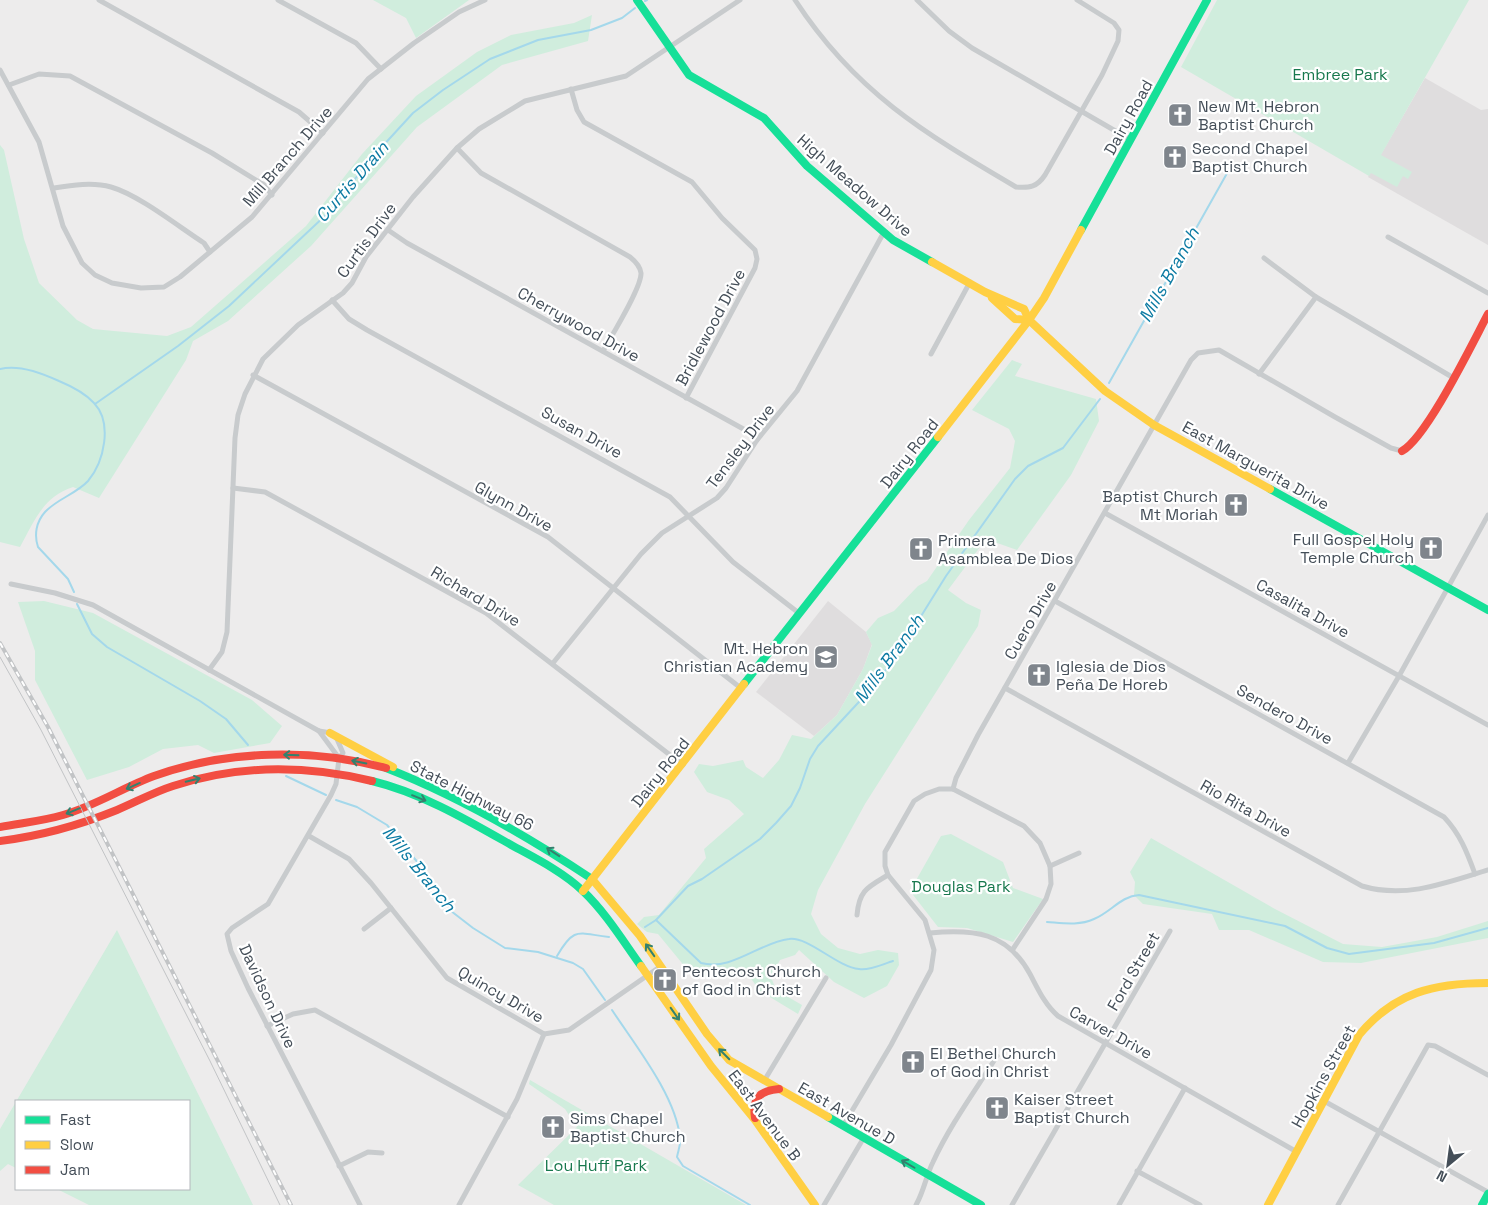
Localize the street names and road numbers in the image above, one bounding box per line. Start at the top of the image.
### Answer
street label: Dairy Road [1099,76,1158,159]
street label: Mill Branch Drive [238,102,337,211]
street label: High Meadow Drive [793,129,917,241]
street label: Curtis Drive [332,198,401,282]
street label: Bridlewood Drive [671,265,750,389]
street label: Cherrywood Drive [514,282,644,367]
street label: Tensley Drive [702,400,779,493]
street label: Susan Drive [538,402,626,463]
street label: Dairy Road [876,414,943,492]
street label: East Marguerita Drive [1178,416,1333,515]
street label: Glynn Drive [471,476,557,537]
street label: Richard Drive [427,561,524,631]
street label: Casalita Drive [1252,574,1353,643]
street label: Cuero Drive [999,577,1061,663]
street label: Sendero Drive [1233,679,1337,750]
street label: Dairy Road [627,733,694,811]
street label: State Highway 66 [406,755,537,836]
street label: Rio Rita Drive [1196,775,1295,842]
street label: Ford Street [1102,928,1164,1014]
street label: Davidson Drive [234,941,301,1052]
street label: Quincy Drive [454,961,548,1028]
street label: Carver Drive [1066,1001,1156,1064]
street label: Hopkins Street [1287,1021,1360,1131]
street label: East Avenue B [723,1066,806,1165]
street label: East Avenue D [794,1077,899,1150]

